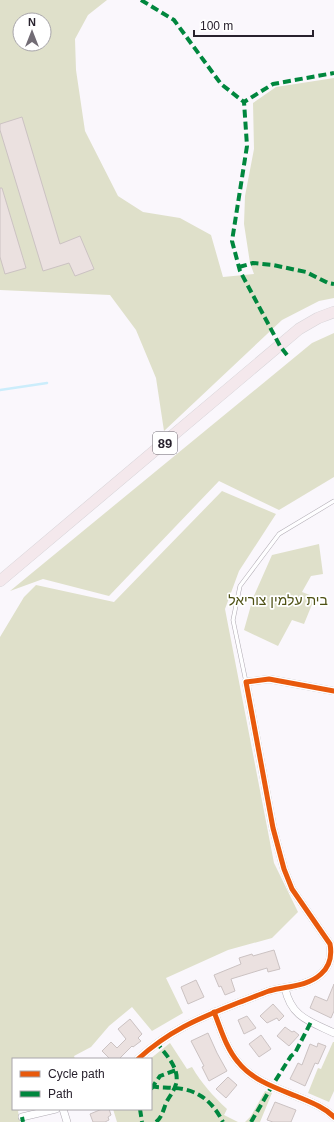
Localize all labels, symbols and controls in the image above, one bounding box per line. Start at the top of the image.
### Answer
north arrow [12,12,52,52]
scale bar [194,12,313,38]
text: N [28,16,36,28]
text: 100 m [200,19,233,33]
road number: 89 [153,432,177,454]
park label: בית עלמין צוריאל [228,592,328,608]
legend [12,1058,152,1110]
text: Cycle path [48,1067,105,1081]
text: Path [48,1087,73,1101]

